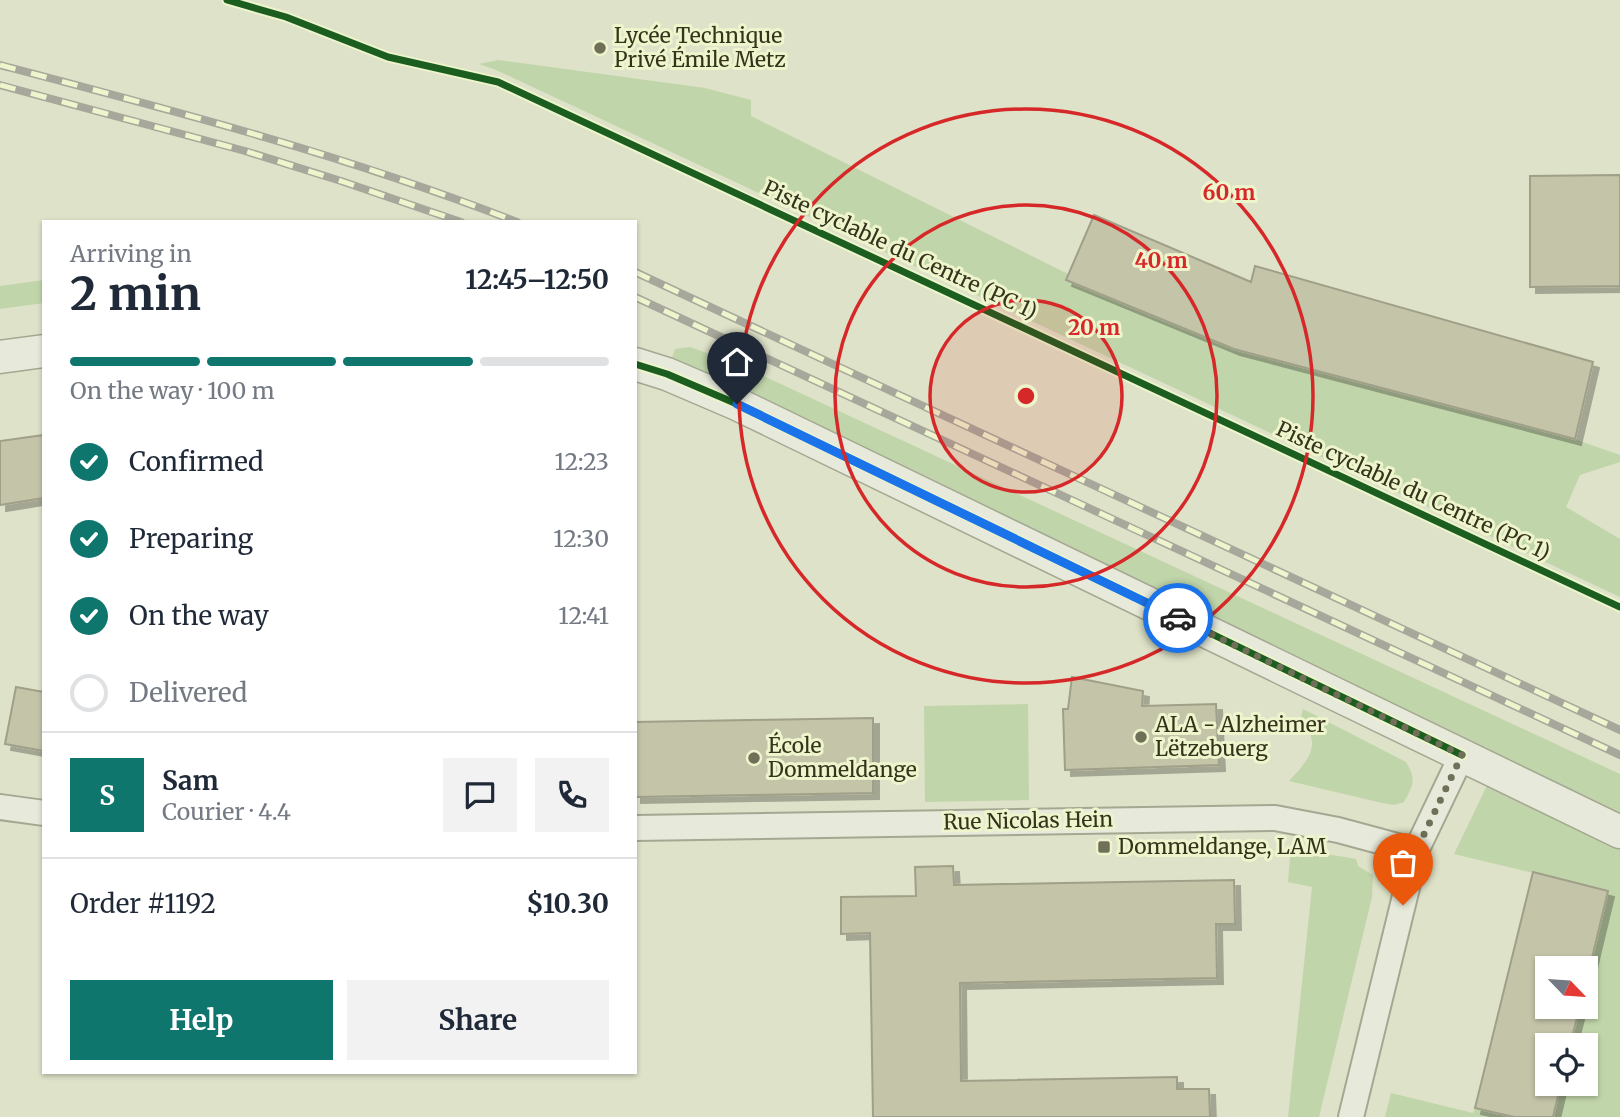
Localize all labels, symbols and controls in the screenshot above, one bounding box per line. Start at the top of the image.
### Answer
place label: Lycée Technique Privé Émile Metz [614,22,786,73]
marker: Lycée Technique Privé Émile Metz [592,40,608,56]
street label: Piste cyclable du Centre (PC 1) [759,174,1041,325]
text: 60 m [1203,179,1255,206]
text: Arriving in [70,239,192,268]
text: 40 m [1134,247,1188,274]
text: 12:45–12:50 [465,263,609,296]
text: 2 min [70,265,201,323]
text: 20 m [1068,314,1120,341]
pin [707,332,767,404]
icon: home [718,343,756,381]
text: On the way · 100 m [70,376,275,405]
centre of rings [1014,384,1038,408]
street label: Piste cyclable du Centre (PC 1) [1272,415,1554,566]
icon: check [70,443,108,481]
text: Confirmed [129,445,264,478]
text: 12:23 [554,447,609,476]
icon: check [70,520,108,558]
text: Preparing [129,522,253,555]
text: 12:30 [553,524,609,553]
courier [1143,583,1213,653]
icon: check [70,597,108,635]
text: On the way [129,599,269,632]
icon: car [1159,599,1197,637]
text: 12:41 [558,601,609,630]
text: Delivered [129,676,248,709]
place label: ALA - Alzheimer Lëtzebuerg [1154,711,1326,762]
marker: ALA - Alzheimer Lëtzebuerg [1133,729,1149,745]
place label: École Dommeldange [768,731,917,783]
marker: École Dommeldange [746,750,762,766]
button: chat [443,758,517,832]
button: phone [535,758,609,832]
text: Sam [162,764,219,797]
text: S [99,779,115,812]
text: Courier · 4.4 [162,797,291,826]
street label: Rue Nicolas Hein [943,806,1113,835]
place label: Dommeldange, LAM [1118,833,1327,860]
pin [1373,833,1433,905]
marker: Dommeldange, LAM [1096,839,1112,855]
icon: bag [1384,844,1422,882]
text: Order #1192 [70,887,216,920]
text: $10.30 [526,887,609,920]
north arrow [1535,956,1598,1018]
map controls [1535,956,1598,1096]
button: Help [70,980,333,1060]
button: Share [347,980,609,1060]
button: locate [1535,1033,1598,1096]

